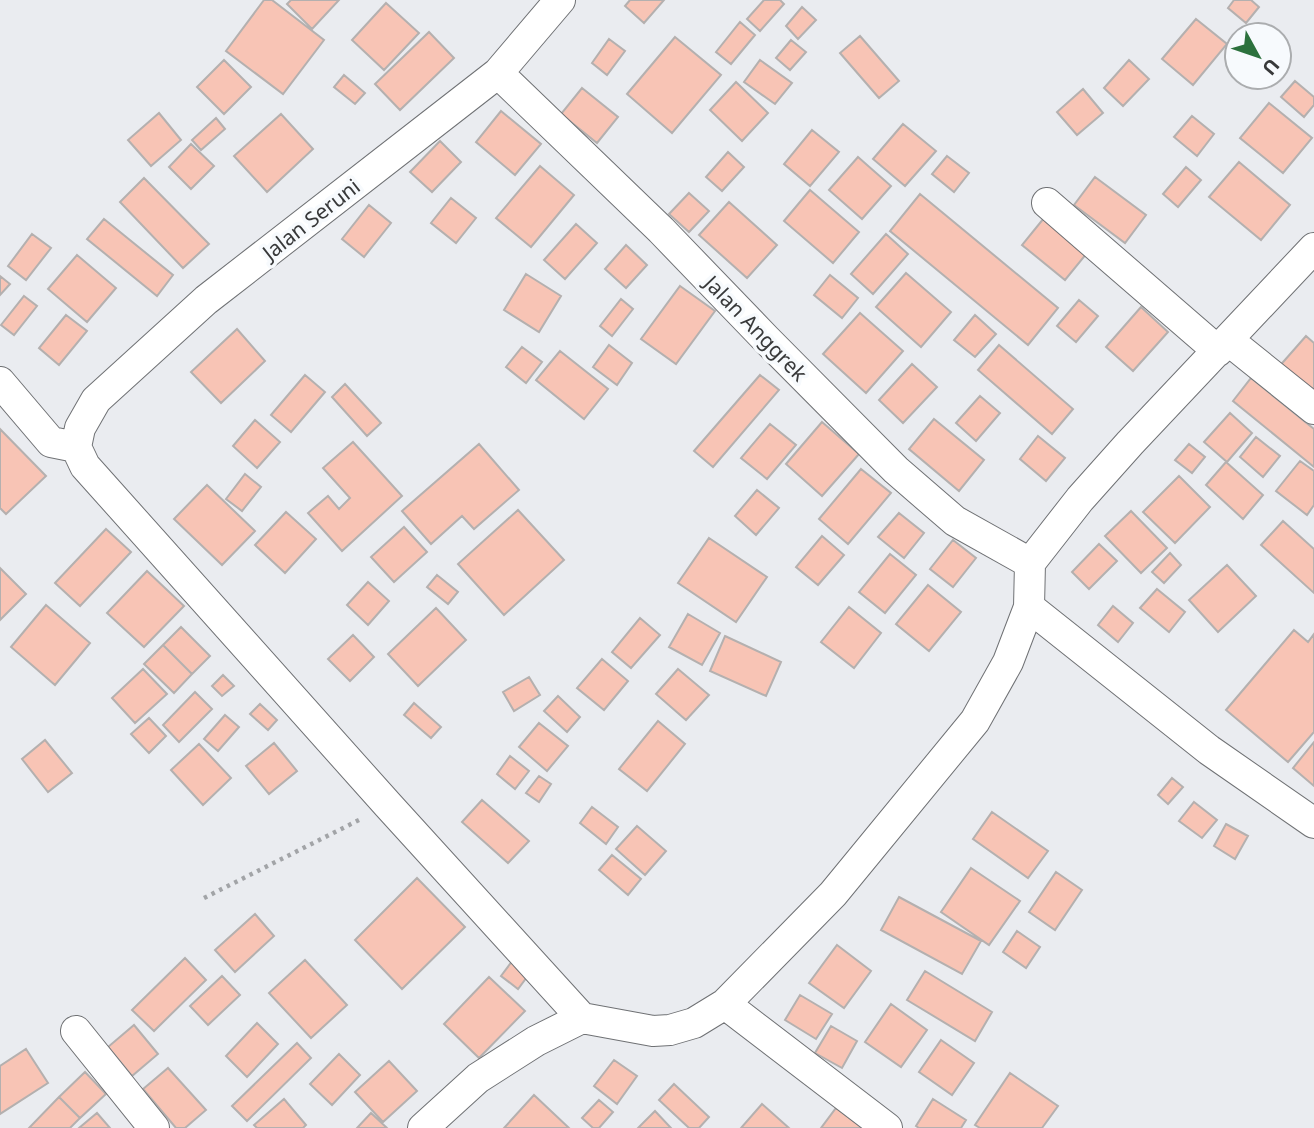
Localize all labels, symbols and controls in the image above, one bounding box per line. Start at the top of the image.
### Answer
north arrow [1223,21,1293,91]
text: U [1256,53,1286,81]
street label: Jalan Seruni [255,172,366,267]
street label: Jalan Anggrek [697,268,814,387]

